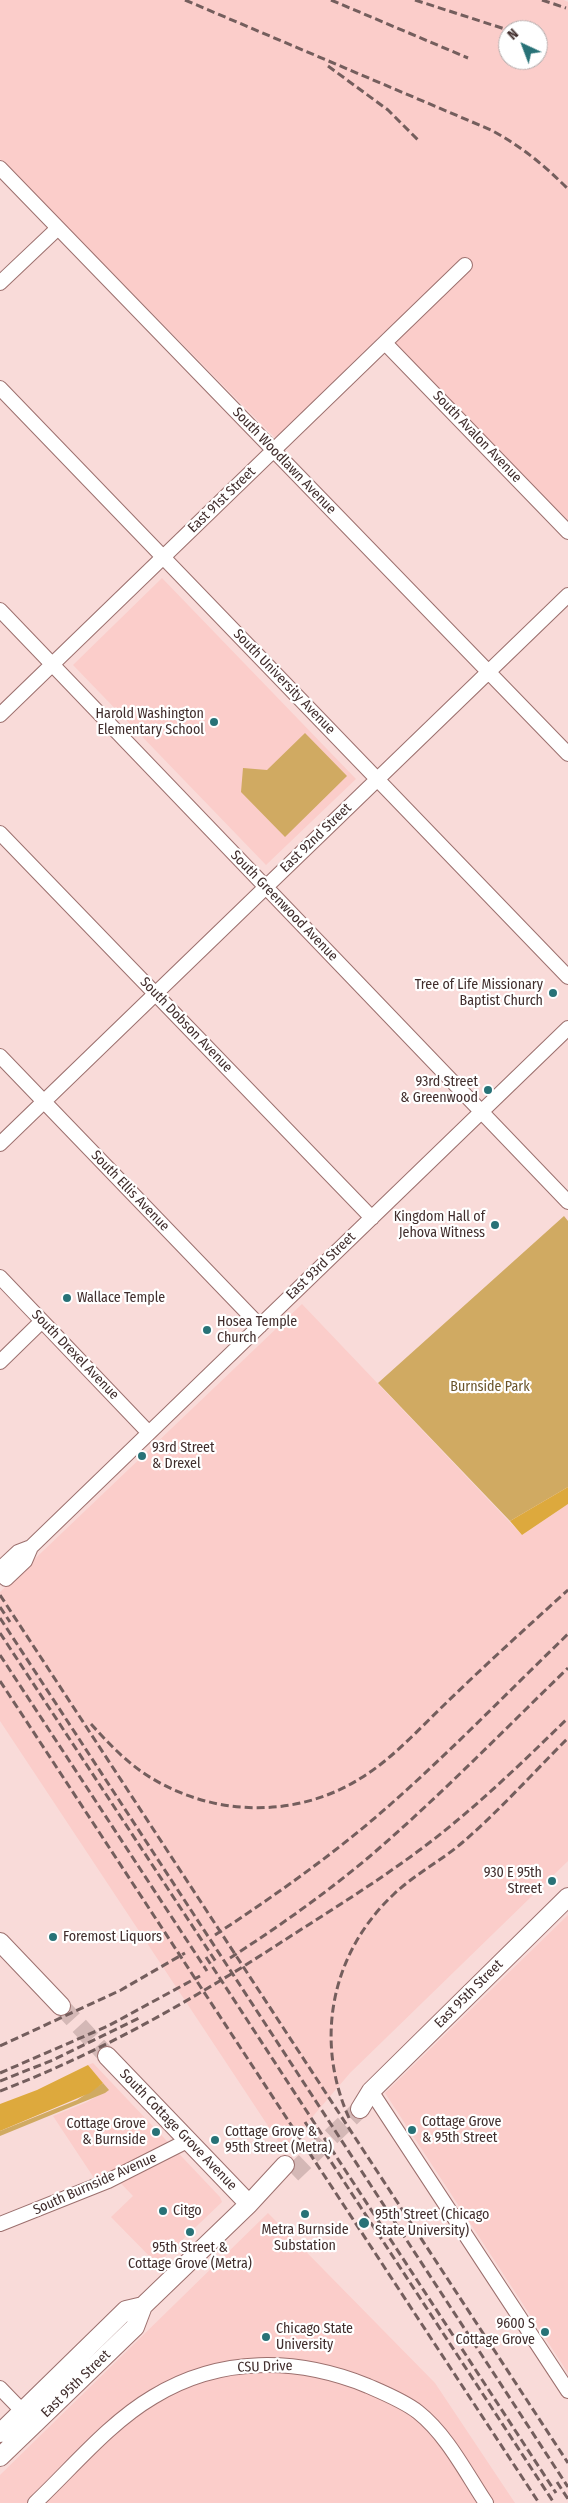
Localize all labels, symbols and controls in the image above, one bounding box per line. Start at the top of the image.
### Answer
north arrow [498,20,548,70]
text: N [504,25,522,43]
street label: South Avalon Avenue [429,388,525,486]
street label: South Woodlawn Avenue [229,404,339,518]
street label: East 91st Street [185,464,259,536]
street label: South University Avenue [230,626,338,738]
place label: Harold Washington Elementary School [96,706,204,739]
marker: Harold Washington Elementary School [208,716,220,728]
street label: East 92nd Street [277,800,355,876]
street label: South Greenwood Avenue [227,847,341,965]
street label: South Dobson Avenue [136,974,236,1076]
place label: Tree of Life Missionary Baptist Church [415,977,543,1010]
marker: Tree of Life Missionary Baptist Church [547,987,559,999]
place label: 93rd Street & Greenwood [400,1074,478,1106]
marker: 93rd Street & Greenwood [482,1084,494,1096]
street label: South Ellis Avenue [87,1147,173,1235]
place label: Kingdom Hall of Jehova Witness [394,1209,485,1242]
marker: Kingdom Hall of Jehova Witness [489,1219,501,1231]
street label: East 93rd Street [283,1229,359,1303]
place label: Wallace Temple [77,1290,165,1306]
marker: Wallace Temple [61,1292,73,1304]
street label: South Drexel Avenue [28,1307,122,1403]
place label: Hosea Temple Church [217,1314,297,1346]
marker: Hosea Temple Church [201,1324,213,1336]
park label: Burnside Park [450,1379,530,1395]
place label: 93rd Street & Drexel [152,1440,215,1472]
marker: 93rd Street & Drexel [136,1450,148,1462]
place label: 930 E 95th Street [484,1865,542,1898]
marker: 930 E 95th Street [546,1875,558,1887]
place label: Foremost Liquors [63,1929,162,1945]
marker: Foremost Liquors [47,1931,59,1943]
street label: East 95th Street [431,1956,507,2032]
street label: South Cottage Grove Avenue [116,2066,240,2194]
place label: Cottage Grove & 95th Street [422,2114,501,2146]
place label: Cottage Grove & Burnside [67,2116,146,2148]
place label: Cottage Grove & 95th Street (Metra) [225,2124,332,2156]
marker: Cottage Grove & 95th Street [406,2124,418,2136]
marker: Cottage Grove & Burnside [150,2126,162,2138]
marker: Cottage Grove & 95th Street (Metra) [209,2134,221,2146]
street label: South Burnside Avenue [31,2149,159,2219]
place label: Citgo [173,2203,202,2219]
marker: Citgo [157,2205,169,2217]
place label: 95th Street (Chicago State University) [375,2207,489,2240]
marker: Metra Burnside Substation [299,2208,311,2220]
marker: 95th Street (Chicago State University) [357,2216,371,2230]
place label: Metra Burnside Substation [261,2222,349,2254]
marker: 95th Street & Cottage Grove (Metra) [184,2226,196,2238]
place label: 95th Street & Cottage Grove (Metra) [128,2240,252,2272]
place label: 9600 S Cottage Grove [456,2316,535,2348]
place label: Chicago State University [276,2321,353,2354]
marker: 9600 S Cottage Grove [539,2326,551,2338]
marker: Chicago State University [260,2331,272,2343]
street label: East 95th Street [38,2347,114,2421]
street label: CSU Drive [237,2358,293,2376]

